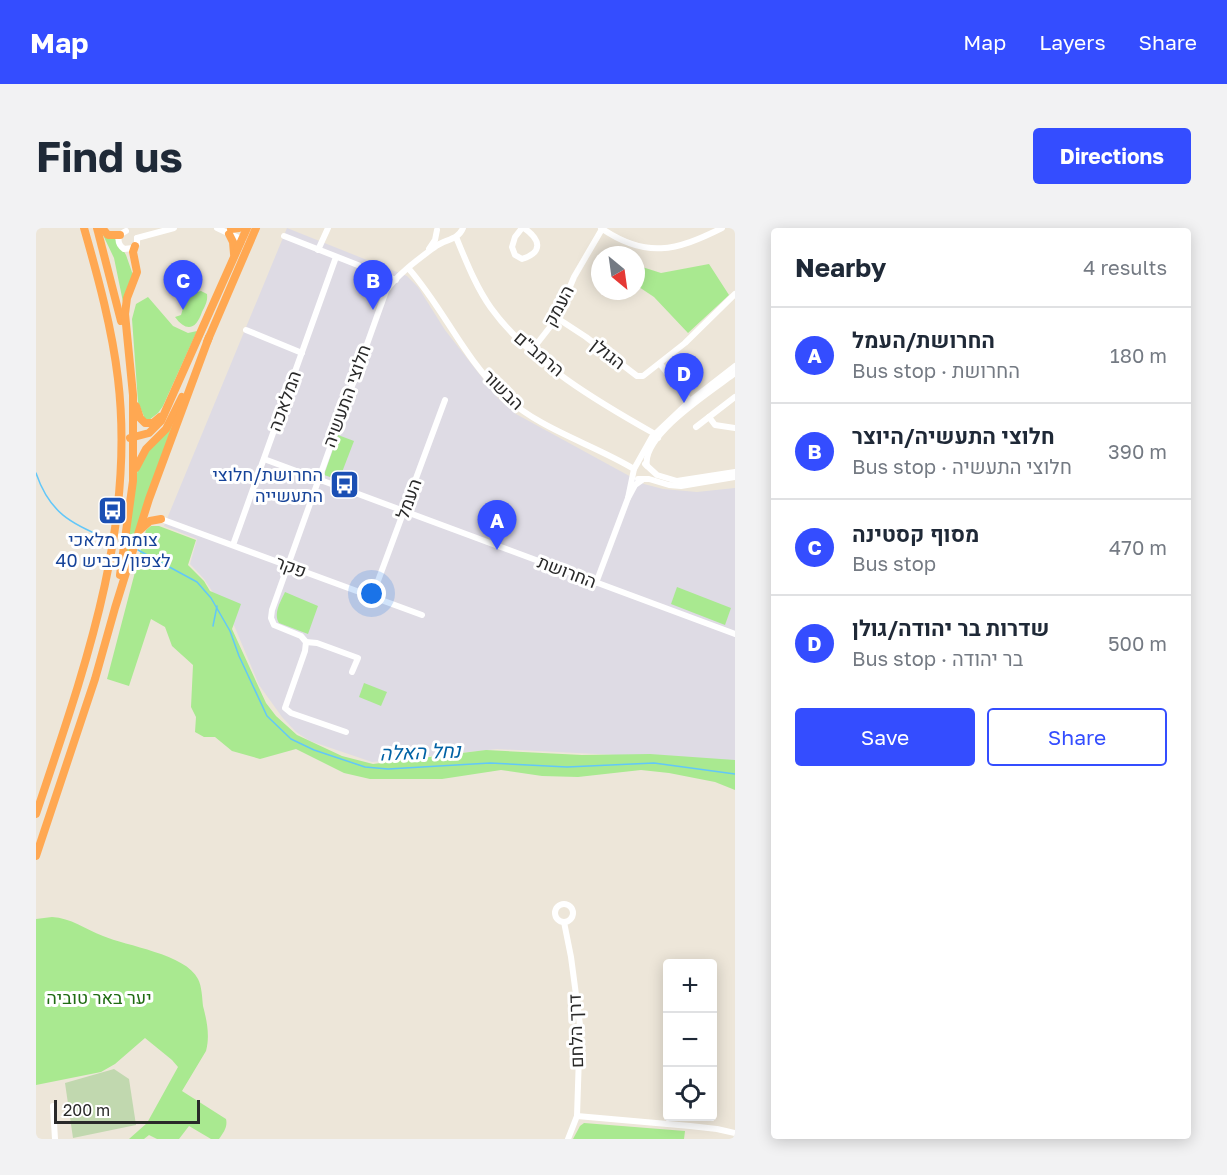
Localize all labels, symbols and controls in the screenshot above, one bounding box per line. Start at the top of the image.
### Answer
text: Map [30,26,88,59]
text: Map [963,29,1006,55]
text: Layers [1039,29,1106,55]
text: Share [1139,29,1197,55]
button: Directions [1033,128,1191,184]
text: Find us [36,131,183,181]
north arrow [591,246,645,300]
text: Nearby [795,252,886,283]
text: 4 results [1083,255,1167,279]
pin: C [164,260,202,310]
pin: B [354,260,392,310]
street label: העמק [538,281,578,330]
street label: הרמב"ם [510,326,569,381]
text: החרושת/העמל [852,326,995,353]
street label: הגולן [587,333,630,373]
street label: חלוצי התעשיה [317,341,375,450]
text: A [807,343,822,367]
text: 180 m [1110,343,1167,367]
pin: D [664,354,704,403]
text: Bus stop · החרושת [852,358,1020,382]
street label: הבשור [479,365,529,414]
street label: המלאכה [263,367,305,434]
text: חלוצי התעשיה/היוצר [852,422,1055,449]
text: B [807,439,822,463]
text: 390 m [1108,439,1167,463]
text: Bus stop · חלוצי התעשיה [852,454,1072,478]
place label: החרושת/חלוצי התעשייה [212,463,323,506]
bus stop icon: החרושת/חלוצי התעשייה [328,469,360,501]
street label: העמל [391,475,426,522]
bus stop icon: צומת מלאכי לצפון/כביש 40 [97,495,129,527]
pin: A [478,500,516,550]
text: מסוף קסטינה [852,520,979,547]
place label: צומת מלאכי לצפון/כביש 40 [55,528,171,571]
text: C [807,535,822,559]
text: 470 m [1109,535,1167,559]
street label: פקר [273,550,310,582]
street label: החרושת [535,550,600,592]
text: Bus stop [852,551,936,575]
your location [357,579,386,608]
text: שדרות בר יהודה/גולן [852,614,1049,641]
text: D [807,631,822,655]
text: 500 m [1108,631,1167,655]
text: Bus stop · בר יהודה [852,646,1023,670]
button: Save [795,708,975,766]
button: Share [987,708,1167,766]
water label: נחל האלה [379,738,463,764]
map controls [663,959,717,1121]
button: + [663,959,717,1013]
park label: יער באר טוביה [46,986,152,1008]
street label: דרך הלחם [563,994,587,1068]
button: − [663,1013,717,1067]
button: locate [663,1067,717,1121]
scale bar [54,1097,200,1124]
text: 200 m [63,1100,110,1120]

